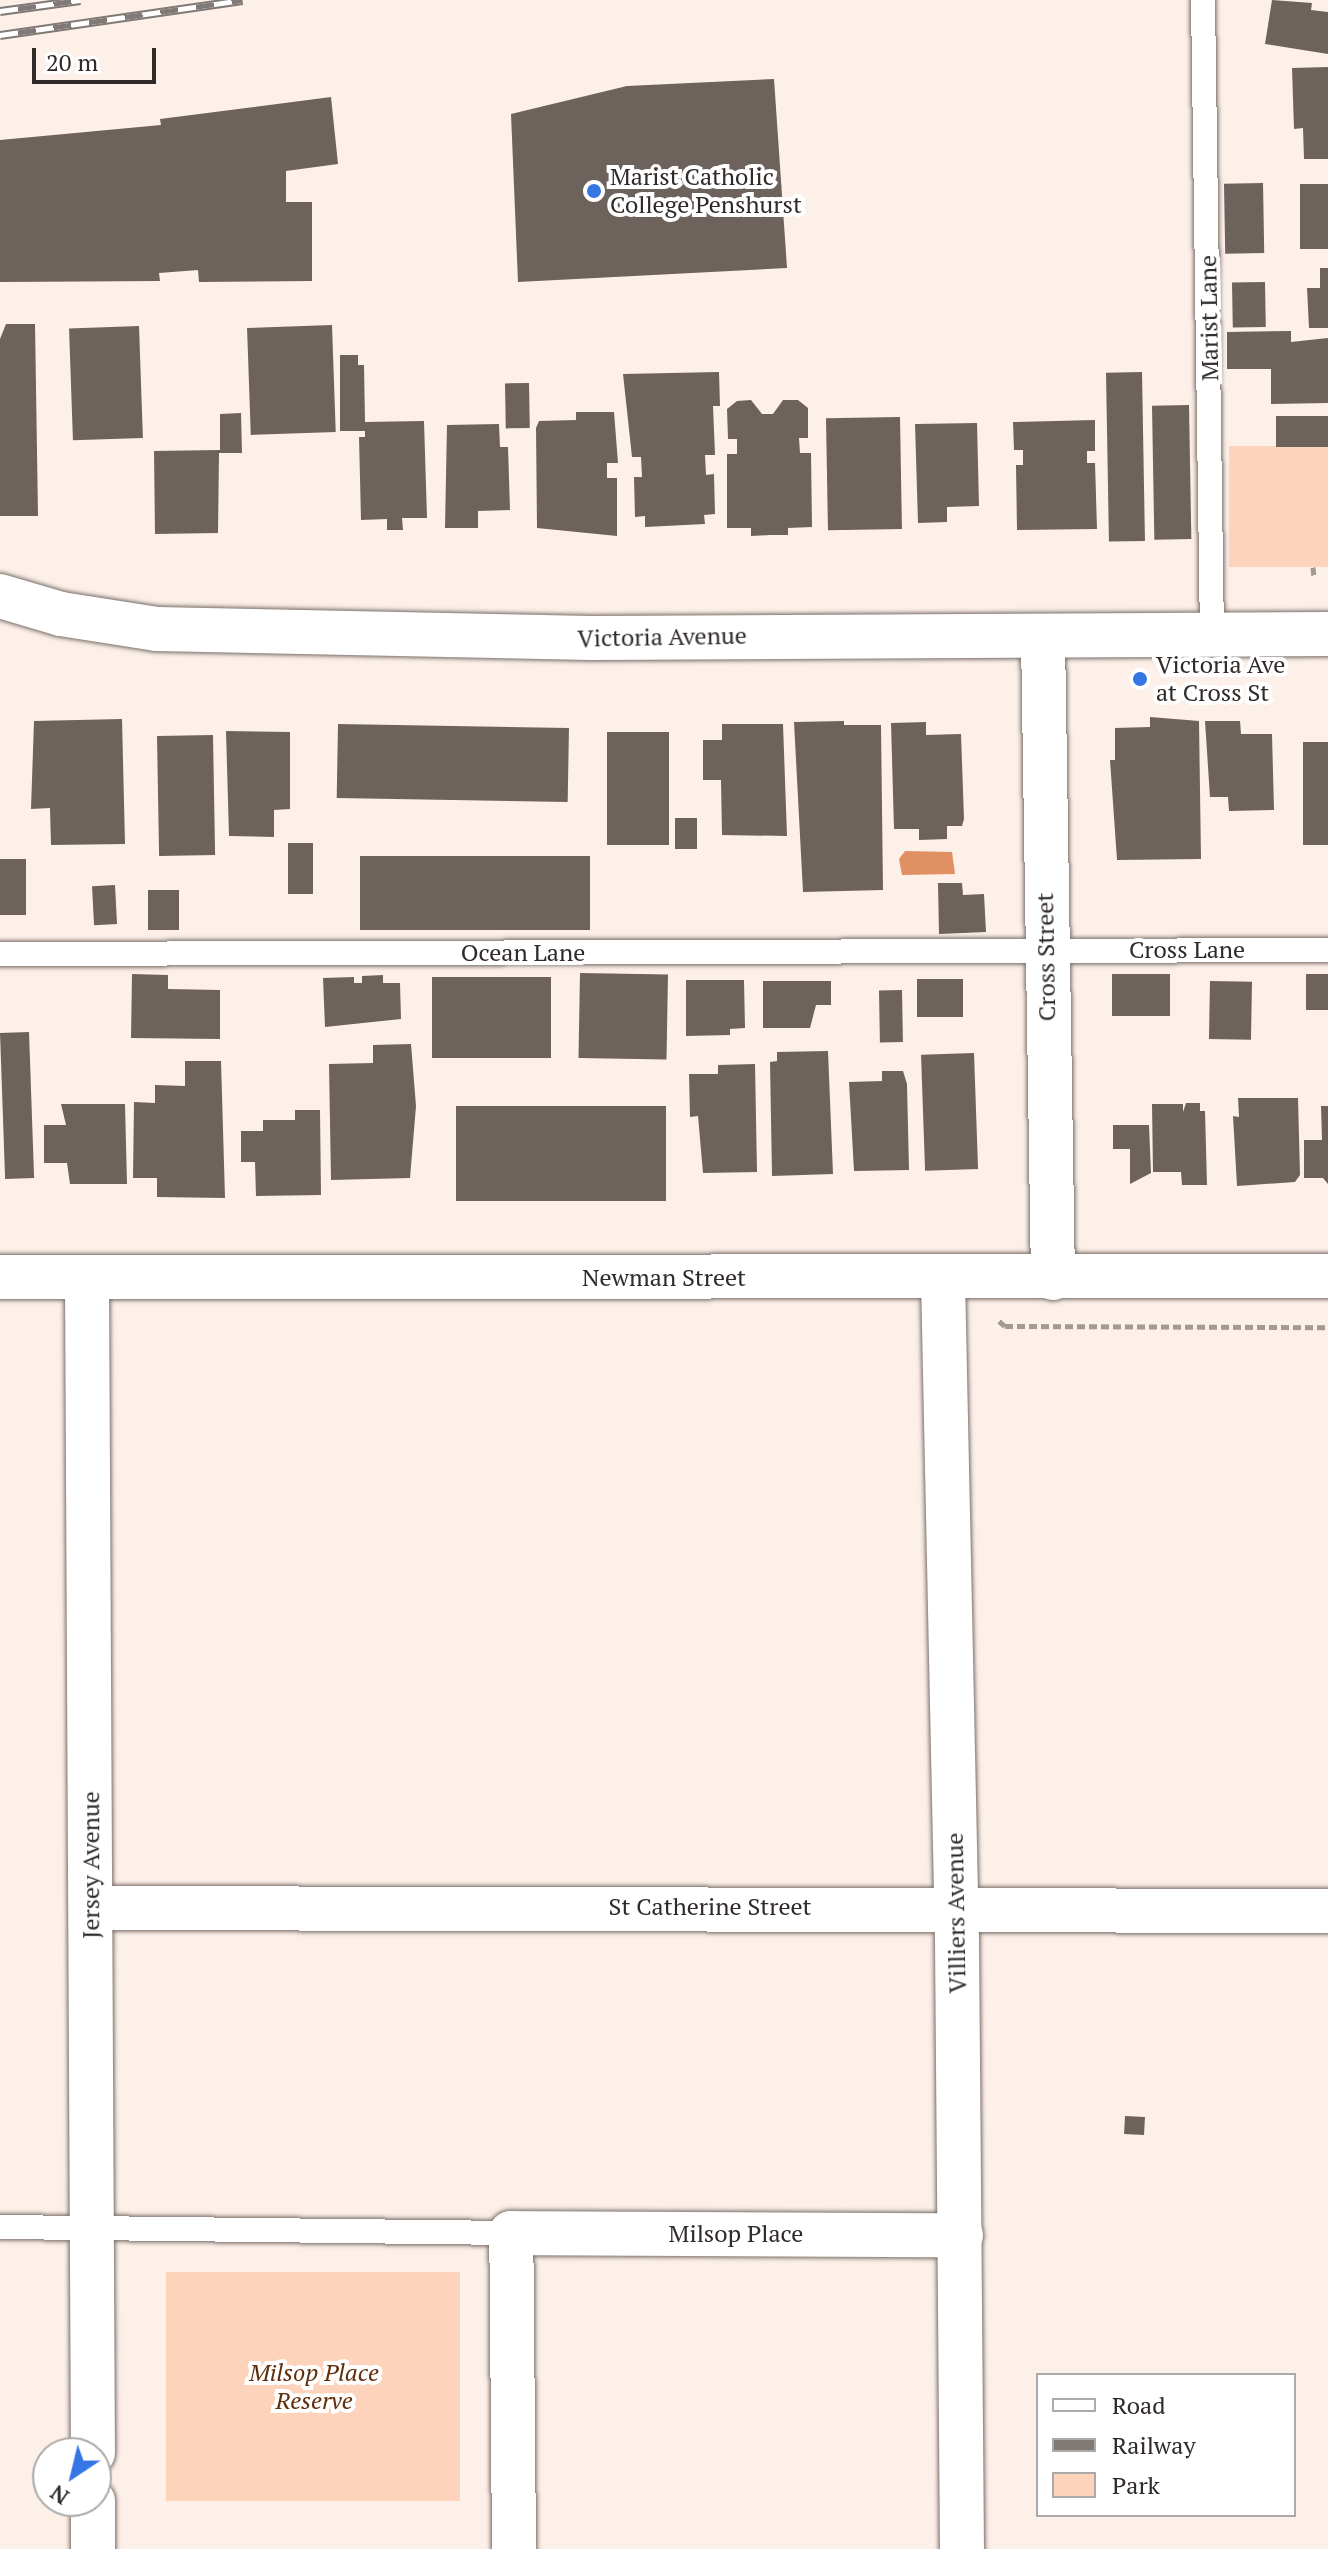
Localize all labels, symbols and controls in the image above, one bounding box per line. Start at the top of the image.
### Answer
scale bar [36,32,160,82]
text: 20 m [46,46,98,78]
place label: Marist Catholic College Penshurst [610,163,802,219]
marker: Marist Catholic College Penshurst [585,182,603,200]
street label: Marist Lane [1194,255,1224,381]
street label: Victoria Avenue [577,621,747,653]
place label: Victoria Ave at Cross St [1156,651,1286,707]
marker: Victoria Ave at Cross St [1131,670,1149,688]
street label: Cross Street [1030,892,1062,1022]
street label: Cross Lane [1129,936,1245,964]
street label: Ocean Lane [461,939,585,967]
street label: Newman Street [582,1264,746,1292]
street label: Jersey Avenue [77,1791,105,1939]
street label: Villiers Avenue [940,1832,972,1994]
street label: St Catherine Street [609,1893,811,1921]
street label: Milsop Place [669,2220,803,2248]
park label: Milsop Place Reserve [249,2359,379,2415]
legend [1036,2373,1296,2517]
text: Road [1112,2389,1166,2421]
text: Railway [1112,2429,1196,2461]
north arrow [32,2437,112,2517]
text: Park [1112,2469,1160,2501]
text: N [44,2479,74,2512]

